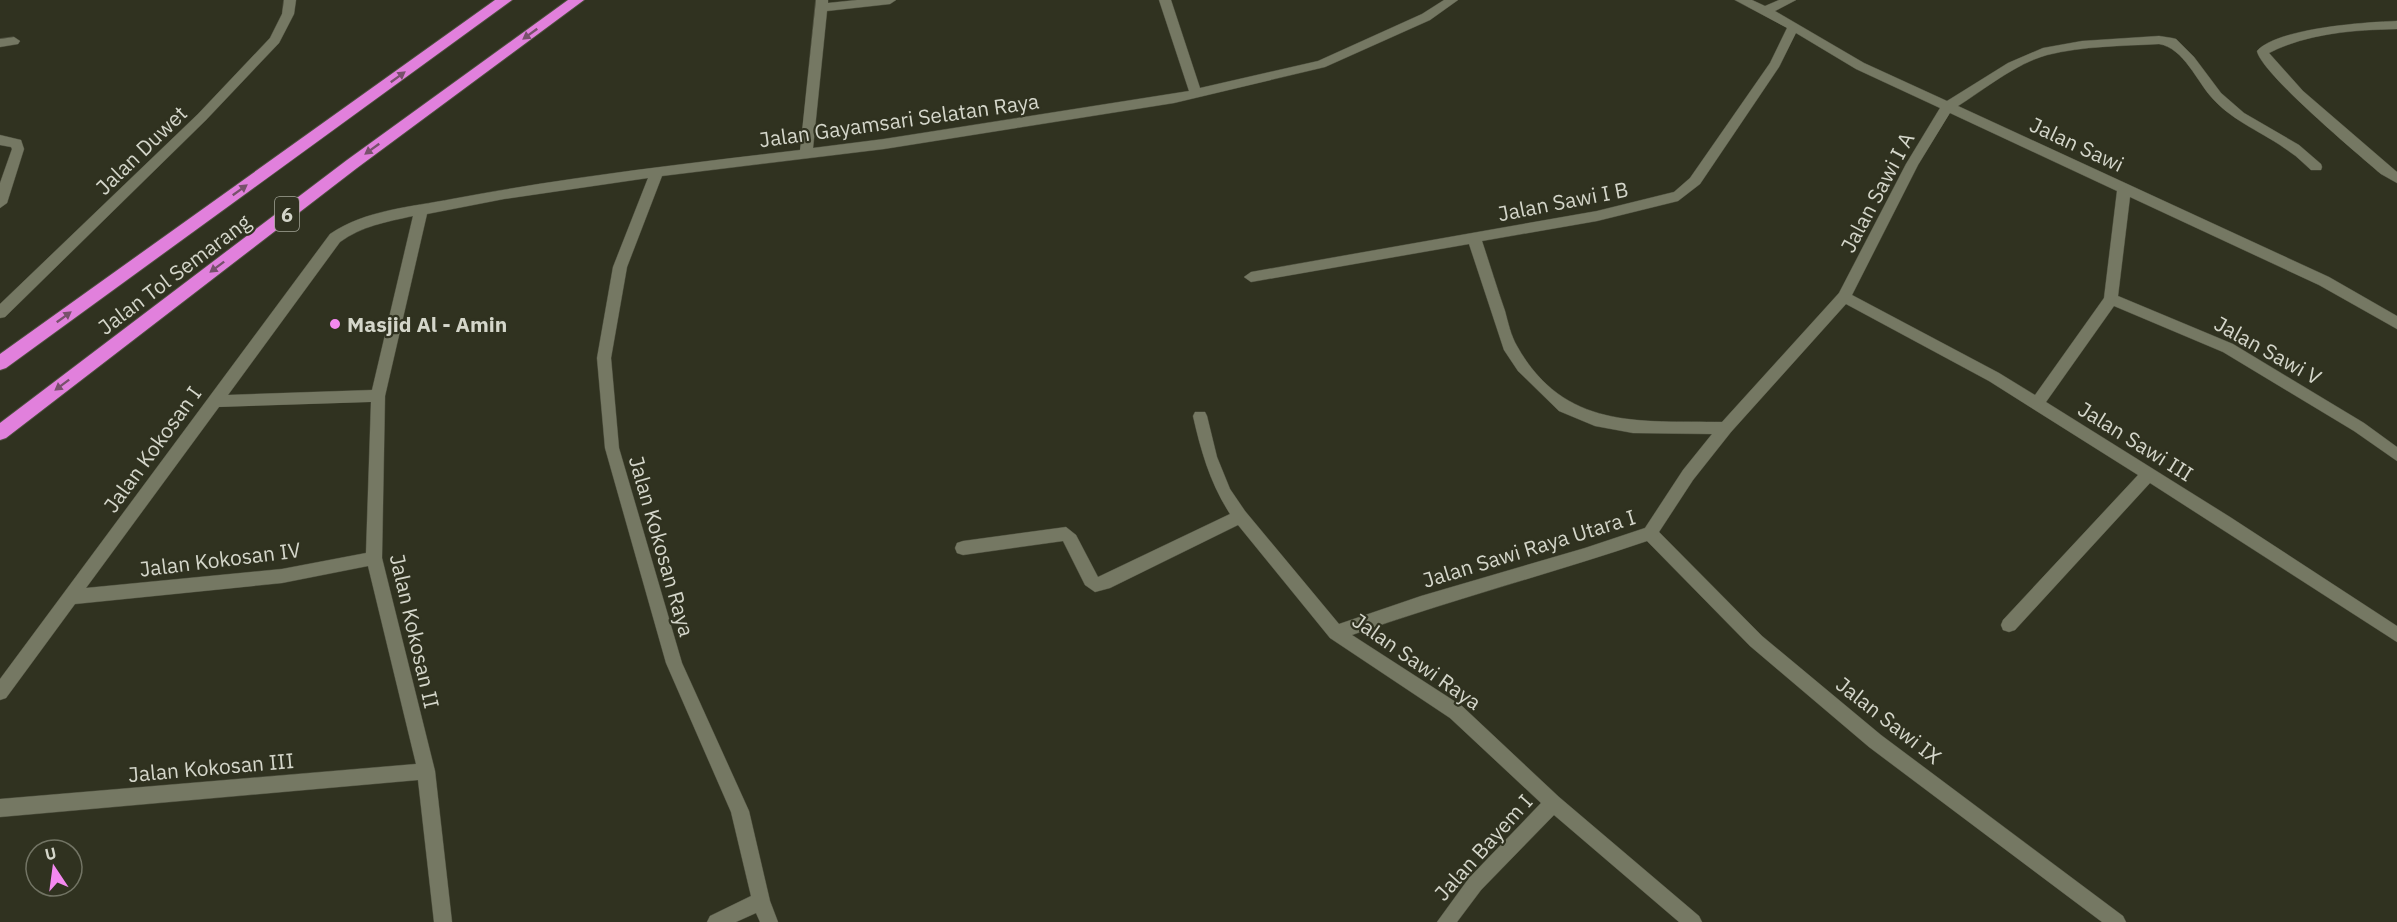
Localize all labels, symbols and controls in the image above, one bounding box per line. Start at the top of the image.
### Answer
one-way arrow [522,28,537,40]
one-way arrow [390,71,406,83]
street label: Jalan Gayamsari Selatan Raya [757,86,1041,154]
street label: Jalan Duwet [89,99,193,201]
street label: Jalan Sawi [2026,110,2128,178]
street label: Jalan Sawi I A [1834,127,1920,257]
one-way arrow [365,143,380,155]
street label: Jalan Sawi I B [1495,175,1631,227]
one-way arrow [232,185,247,197]
road number: 6 [275,197,299,231]
street label: Jalan Tol Semarang [92,207,256,341]
one-way arrow [209,261,224,273]
street label: Jalan Sawi V [2210,309,2327,391]
place label: Masjid Al - Amin [347,310,507,338]
one-way arrow [56,311,72,323]
marker: Masjid Al - Amin [328,317,342,331]
one-way arrow [54,379,69,391]
street label: Jalan Kokosan I [97,380,207,518]
street label: Jalan Sawi III [2073,395,2199,487]
street label: Jalan Kokosan Raya [623,452,701,640]
street label: Jalan Sawi Raya Utara I [1419,502,1639,594]
street label: Jalan Kokosan IV [138,535,302,583]
street label: Jalan Kokosan II [384,551,446,711]
street label: Jalan Sawi Raya [1347,606,1487,716]
street label: Jalan Sawi IX [1830,670,1948,770]
street label: Jalan Kokosan III [127,746,295,788]
street label: Jalan Bayem I [1428,788,1538,906]
north arrow [24,838,84,898]
text: U [43,842,58,864]

